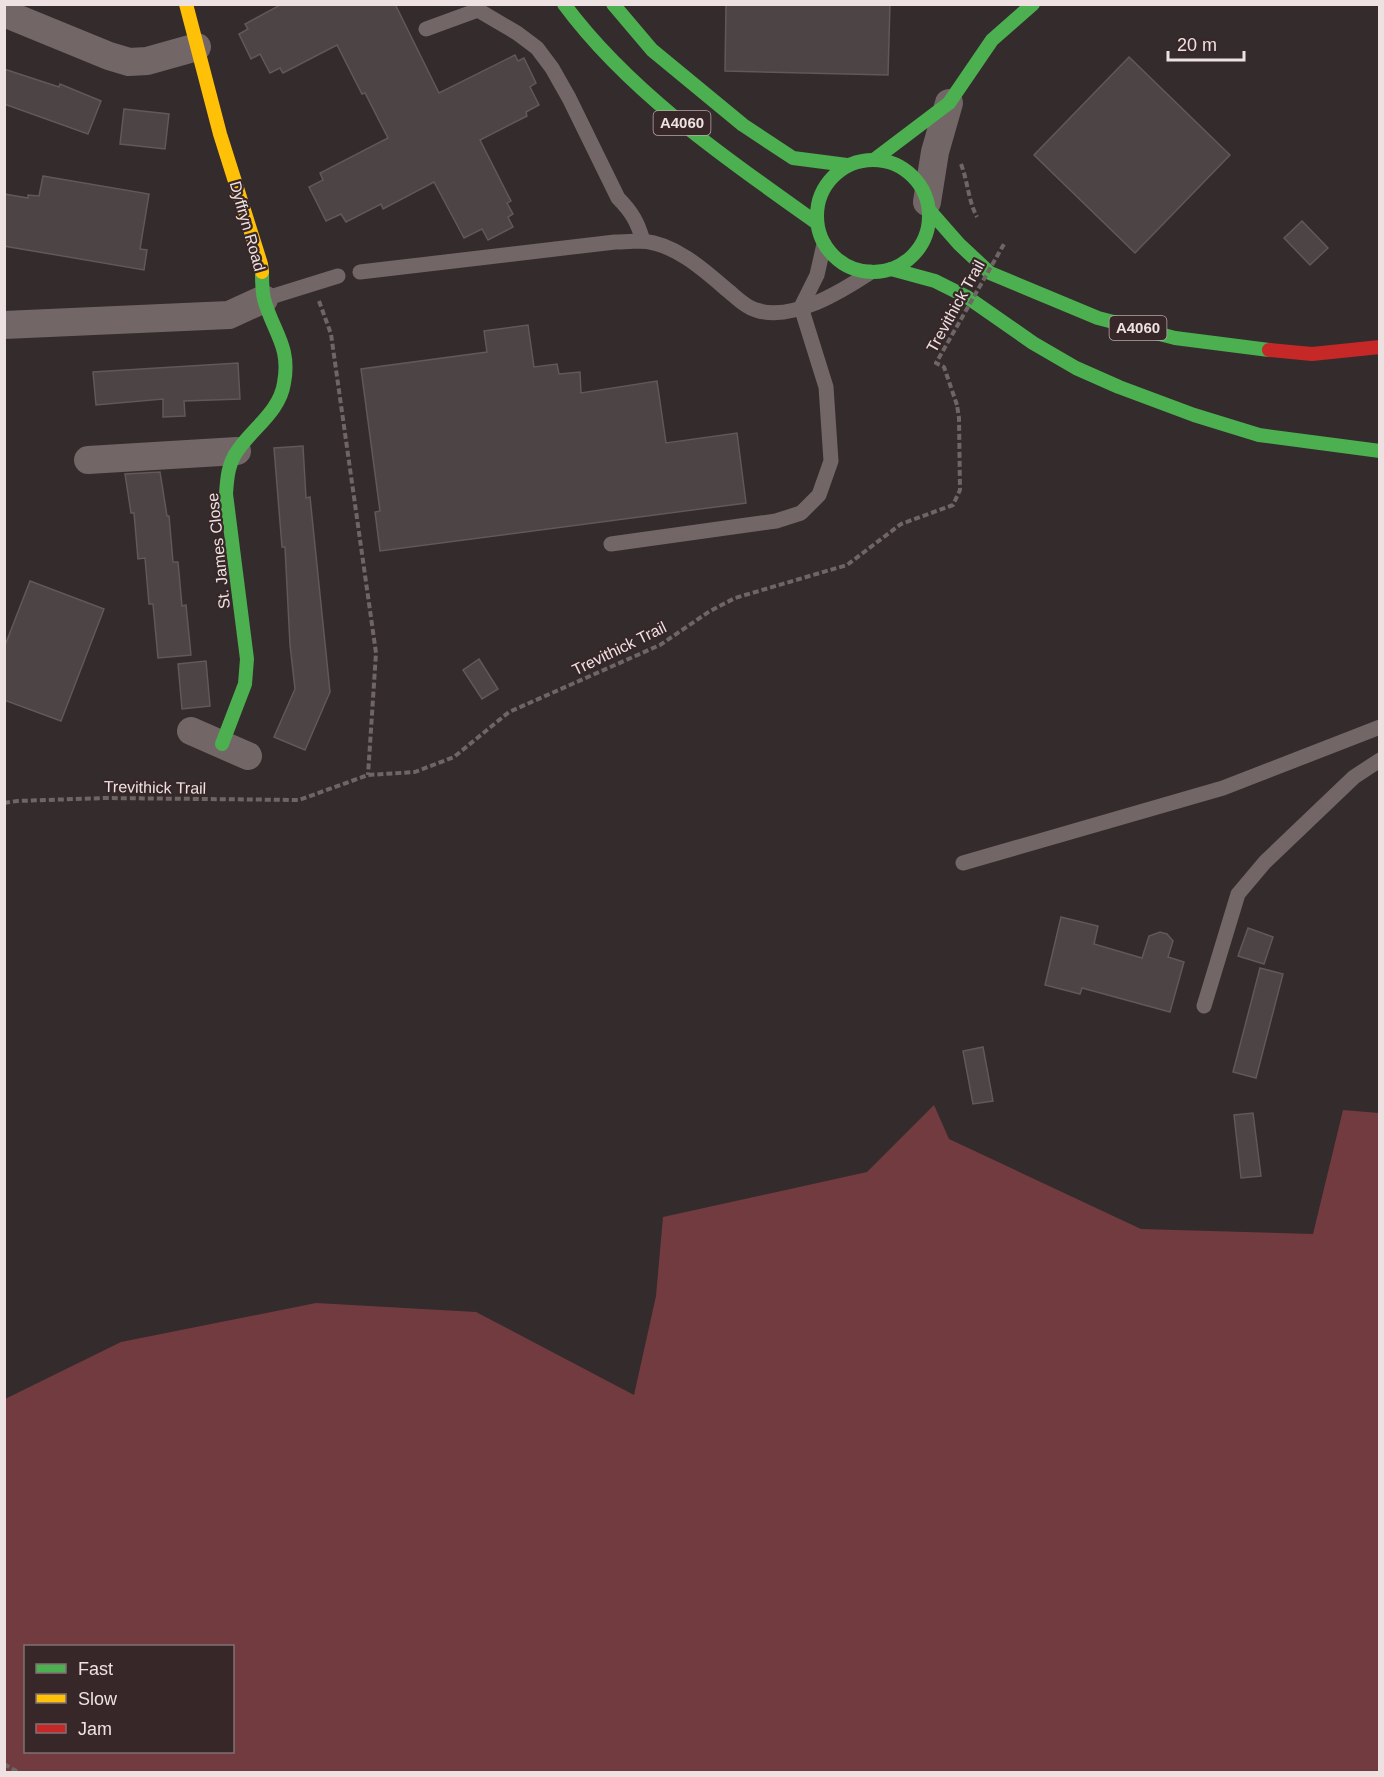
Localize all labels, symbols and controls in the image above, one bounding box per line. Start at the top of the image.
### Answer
scale bar [1168,24,1244,62]
text: 20 m [1177,35,1217,55]
road number: A4060 [654,111,710,135]
street label: Dyffryn Road [227,179,269,273]
street label: Trevithick Trail [923,257,988,355]
road number: A4060 [1110,316,1166,340]
street label: St. James Close [204,492,233,610]
street label: Trevithick Trail [569,618,669,679]
street label: Trevithick Trail [104,778,206,797]
legend [24,1645,234,1753]
text: Fast [78,1659,113,1679]
text: Slow [78,1689,118,1709]
text: Jam [78,1719,112,1739]

